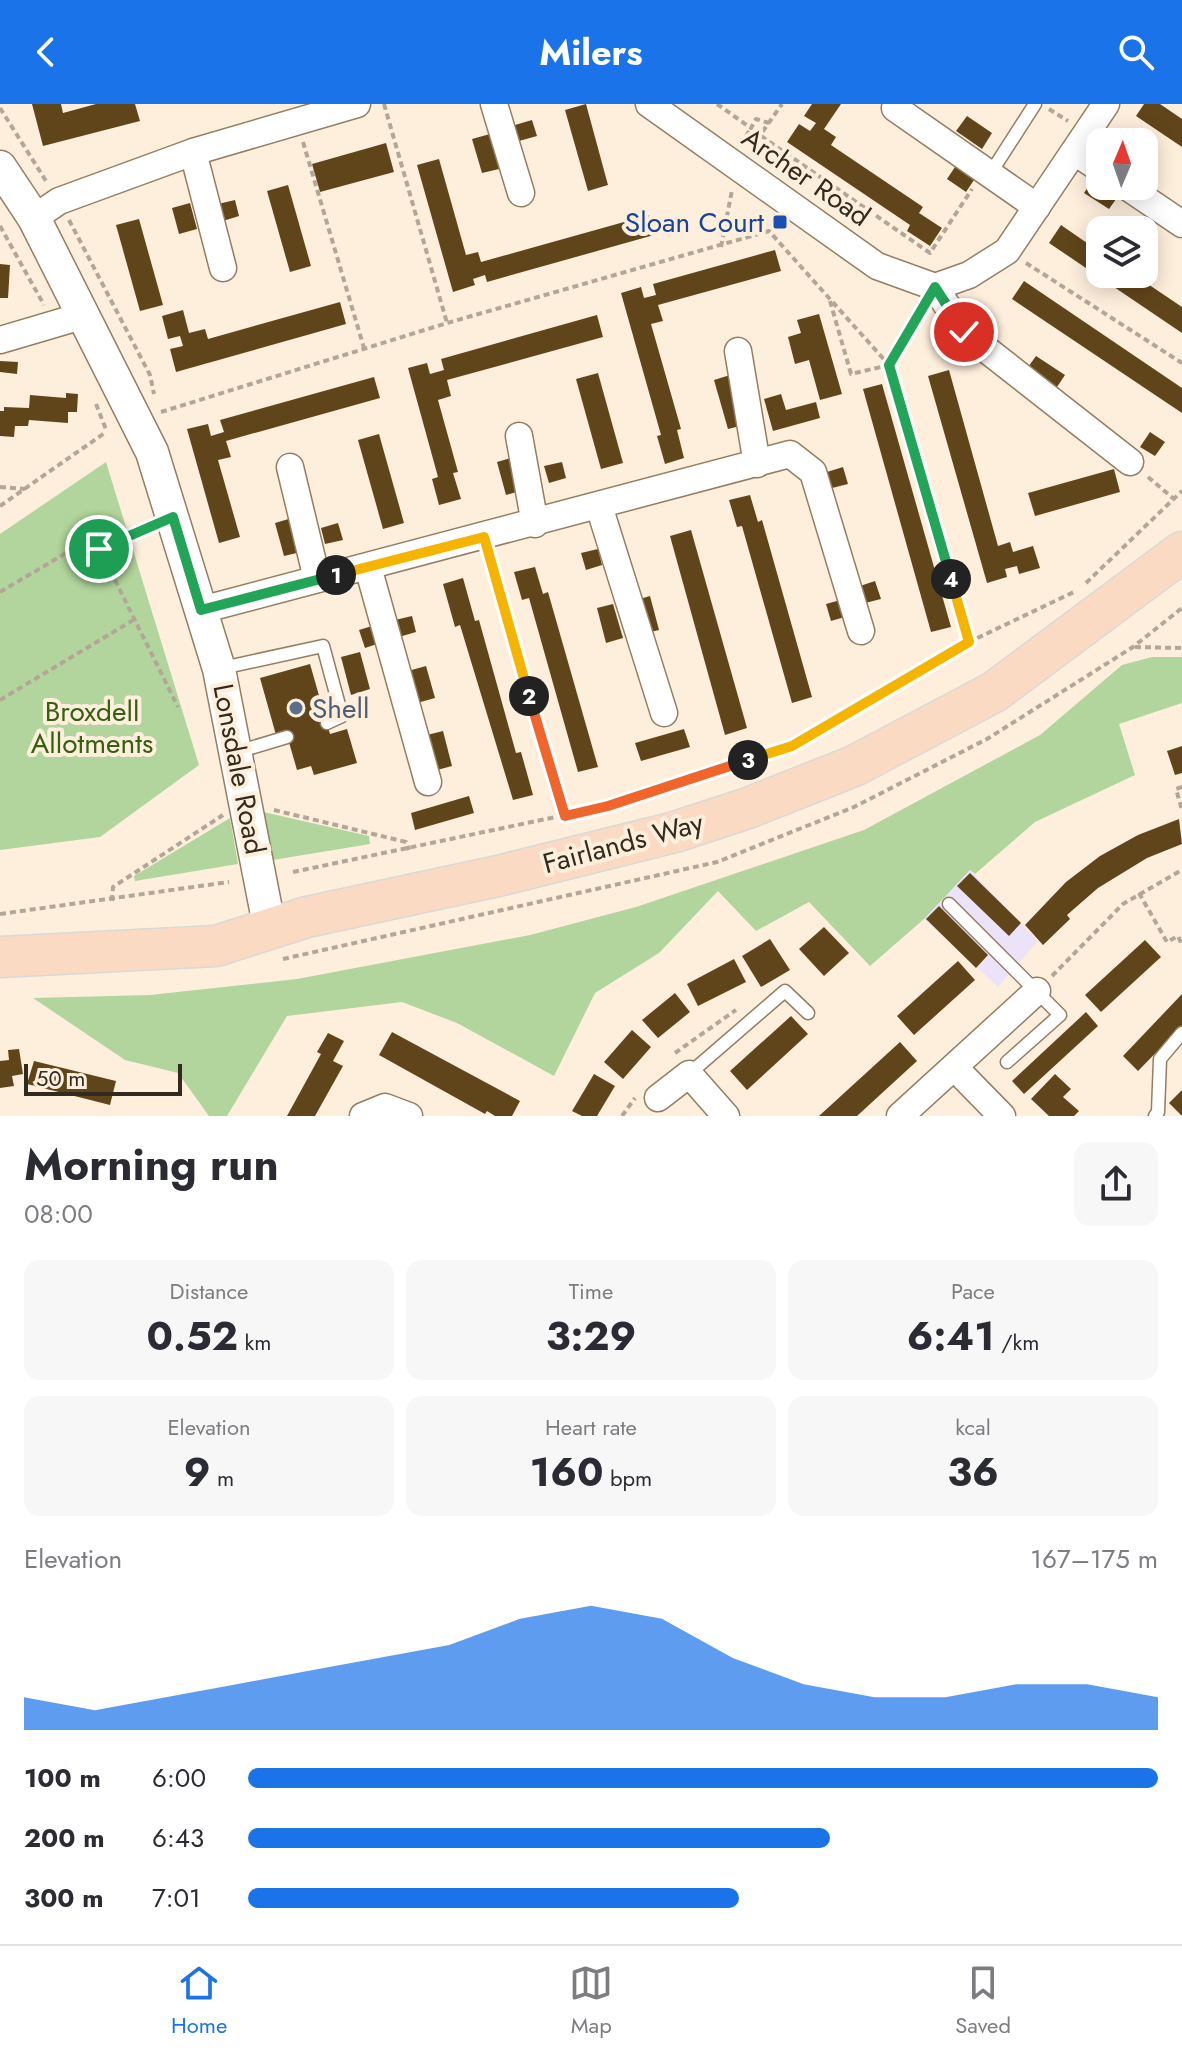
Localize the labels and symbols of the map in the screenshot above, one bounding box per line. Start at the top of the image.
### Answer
street label: Archer Road [733,118,879,236]
north arrow [1086,128,1158,200]
place label: Sloan Court [625,202,764,243]
marker: Sloan Court [771,213,789,231]
pin [930,298,998,366]
pin [65,515,133,583]
pin: 1 [316,555,356,595]
pin: 4 [931,559,971,599]
pin: 2 [509,676,549,716]
street label: Lonsdale Road [202,680,276,858]
place label: Shell [312,688,369,729]
park label: Broxdell Allotments [31,691,153,764]
marker: Shell [287,699,305,717]
pin: 3 [728,740,768,780]
street label: Fairlands Way [538,802,708,884]
scale bar [24,1060,182,1096]

